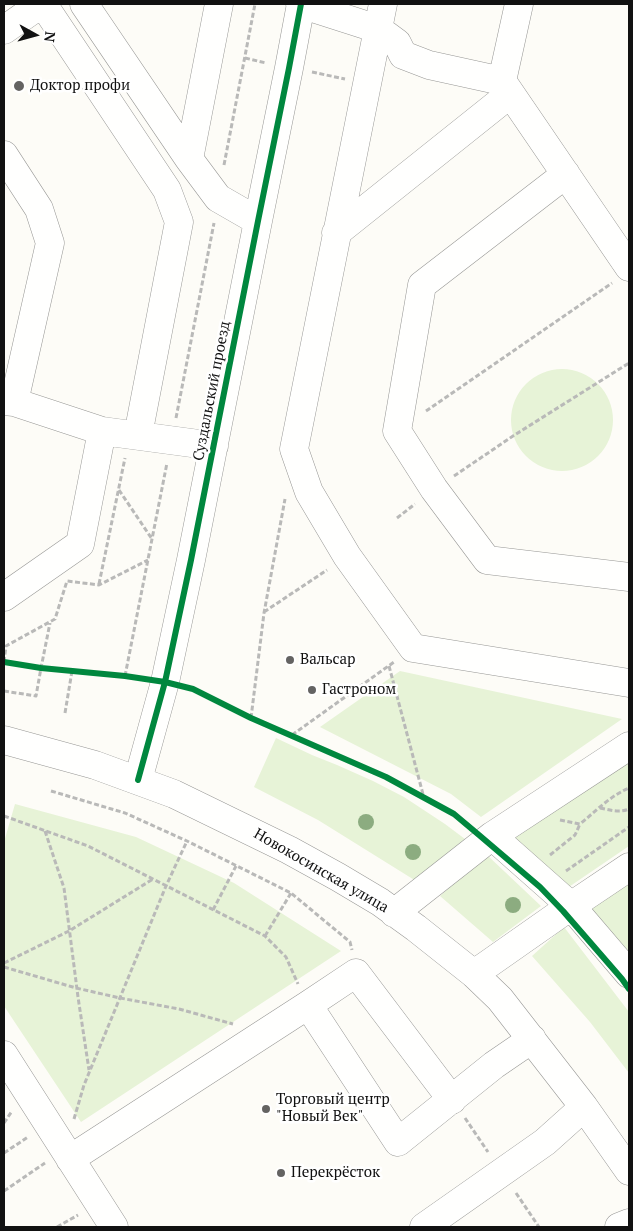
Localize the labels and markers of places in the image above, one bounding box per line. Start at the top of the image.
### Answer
place label: Доктор профи [30,77,130,95]
marker: Доктор профи [12,79,26,93]
place label: Вальсар [300,651,355,669]
marker: Вальсар [284,654,296,666]
place label: Гастроном [322,681,396,699]
marker: Гастроном [306,684,318,696]
place label: Торговый центр "Новый Век" [276,1091,390,1126]
marker: Торговый центр "Новый Век" [260,1103,272,1115]
place label: Перекрёсток [291,1164,380,1182]
marker: Перекрёсток [275,1167,287,1179]

